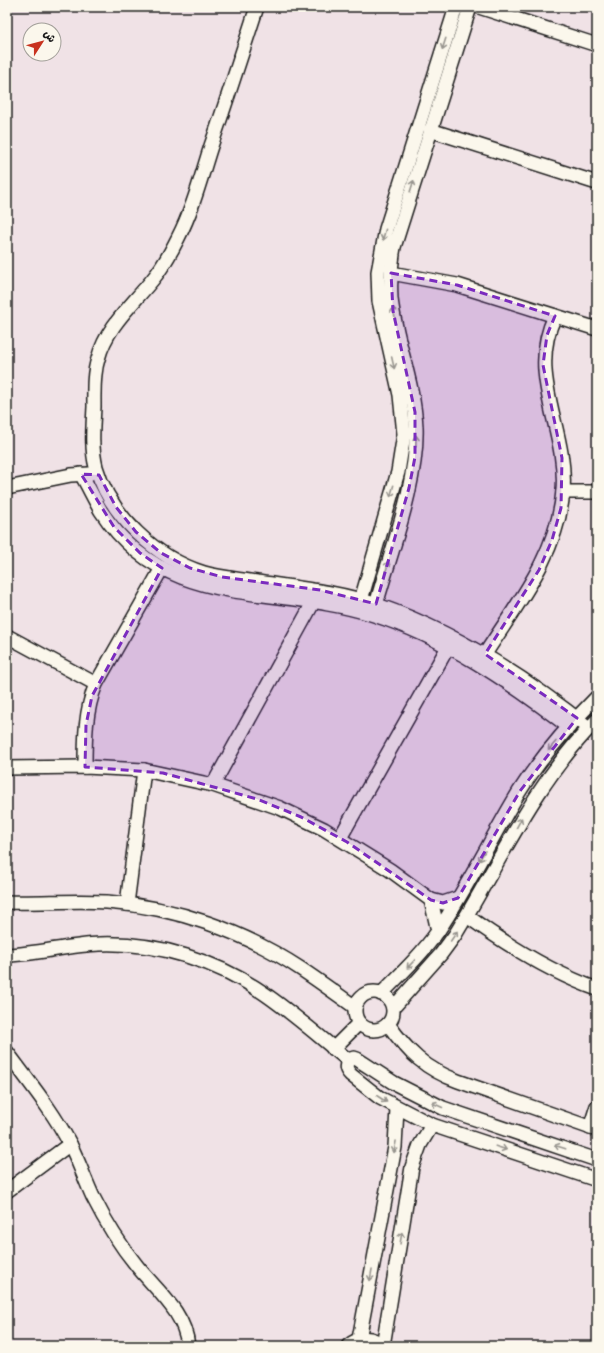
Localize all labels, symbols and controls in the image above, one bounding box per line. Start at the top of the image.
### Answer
north arrow [22,22,62,62]
text: ش [41,28,59,45]
one-way arrow [440,38,447,51]
one-way arrow [409,180,416,193]
one-way arrow [380,228,387,241]
one-way arrow [389,307,397,320]
one-way arrow [389,356,397,369]
one-way arrow [412,435,420,448]
one-way arrow [388,484,395,497]
one-way arrow [383,561,391,574]
one-way arrow [548,741,557,752]
one-way arrow [516,817,523,829]
one-way arrow [478,850,486,862]
one-way arrow [450,931,458,942]
one-way arrow [406,959,416,969]
one-way arrow [376,1094,387,1103]
one-way arrow [431,1101,443,1108]
one-way arrow [390,1140,398,1153]
one-way arrow [554,1143,566,1151]
one-way arrow [495,1145,507,1153]
one-way arrow [397,1232,405,1245]
one-way arrow [367,1268,375,1281]

